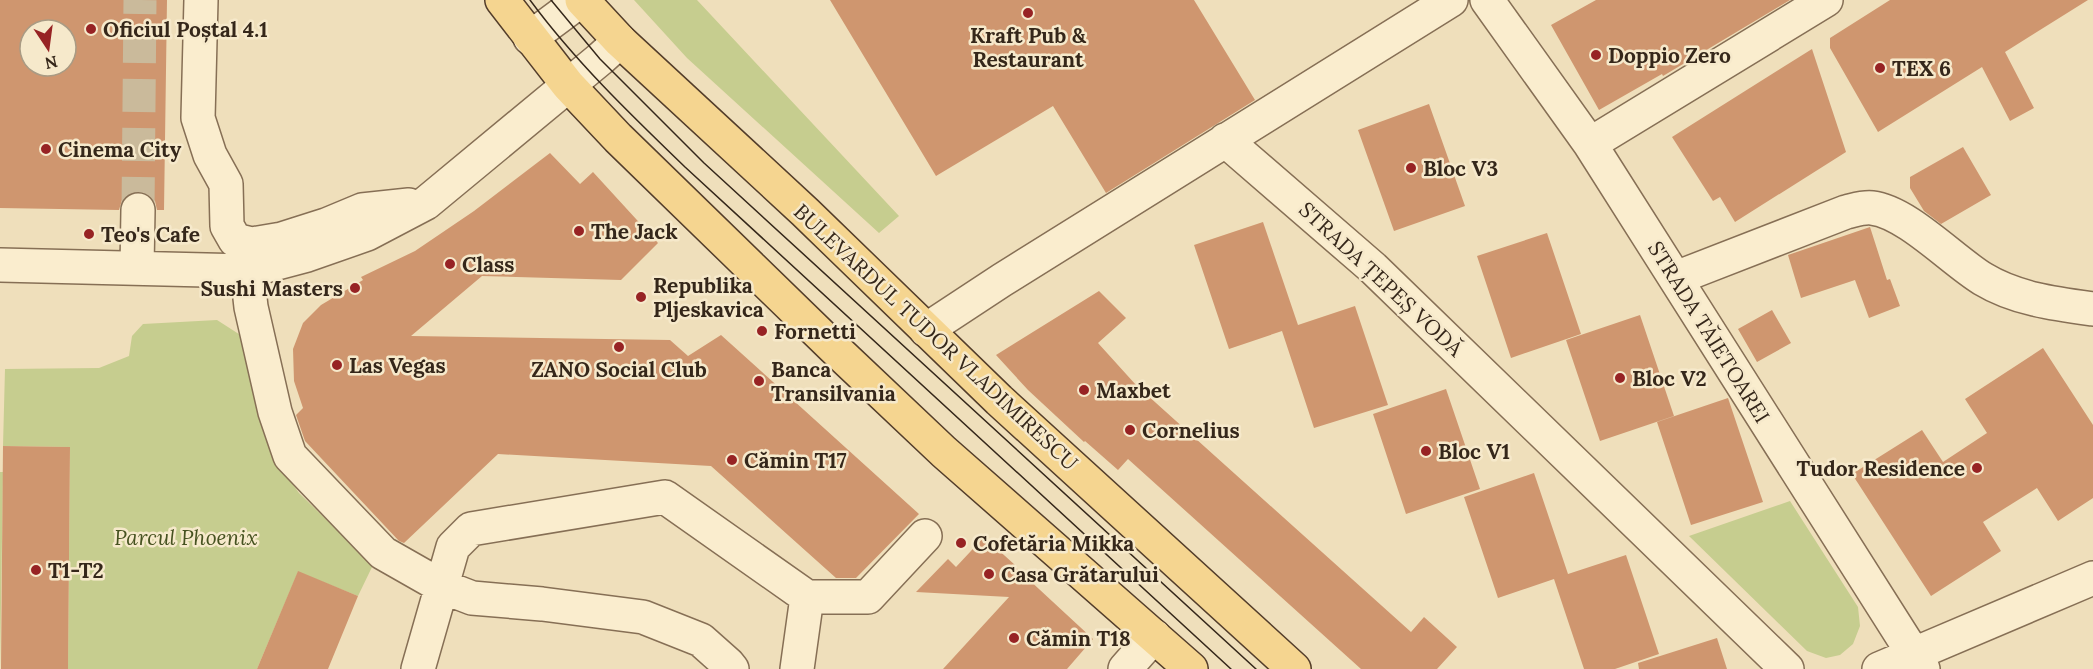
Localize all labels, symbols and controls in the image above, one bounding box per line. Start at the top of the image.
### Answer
marker: Kraft Pub & Restaurant [1021,6,1035,20]
place label: Oficiul Poștal 4.1 [103,16,268,43]
north arrow [18,18,78,78]
marker: Oficiul Poștal 4.1 [84,22,98,36]
place label: Kraft Pub & Restaurant [970,22,1087,73]
place label: Doppio Zero [1608,42,1731,69]
marker: Doppio Zero [1589,48,1603,62]
text: N [43,51,60,74]
place label: TEX 6 [1892,55,1951,82]
marker: TEX 6 [1873,61,1887,75]
place label: Cinema City [58,136,182,163]
marker: Cinema City [39,142,53,156]
place label: Bloc V3 [1423,155,1498,182]
marker: Bloc V3 [1404,161,1418,175]
street label: STRADA ȚEPEȘ VODĂ [1293,196,1469,363]
street label: BULEVARDUL TUDOR VLADIMIRESCU [788,198,1084,476]
place label: The Jack [591,218,678,245]
place label: Teo's Cafe [101,221,200,248]
marker: The Jack [572,224,586,238]
marker: Teo's Cafe [82,227,96,241]
street label: STRADA TĂIETOAREI [1642,236,1776,428]
place label: Class [462,251,514,278]
marker: Class [443,257,457,271]
place label: Republika Pljeskavica [653,272,764,323]
place label: Sushi Masters [200,275,343,302]
marker: Sushi Masters [348,281,362,295]
marker: Republika Pljeskavica [634,290,648,304]
place label: Fornetti [774,318,856,345]
marker: Fornetti [755,324,769,338]
marker: ZANO Social Club [612,340,626,354]
place label: Las Vegas [349,352,446,379]
place label: ZANO Social Club [531,356,707,383]
place label: Banca Transilvania [771,356,896,407]
marker: Las Vegas [330,358,344,372]
place label: Bloc V2 [1632,365,1707,392]
marker: Bloc V2 [1613,371,1627,385]
marker: Banca Transilvania [752,374,766,388]
place label: Maxbet [1096,377,1171,404]
marker: Maxbet [1077,383,1091,397]
place label: Cornelius [1142,417,1240,444]
marker: Cornelius [1123,423,1137,437]
place label: Bloc V1 [1438,438,1510,465]
marker: Bloc V1 [1419,444,1433,458]
place label: Cămin T17 [744,447,847,474]
marker: Cămin T17 [725,453,739,467]
place label: Tudor Residence [1797,455,1965,482]
marker: Tudor Residence [1970,461,1984,475]
park label: Parcul Phoenix [114,524,258,551]
place label: Cofetăria Mikka [973,530,1134,557]
marker: Cofetăria Mikka [954,536,968,550]
place label: T1-T2 [48,557,104,584]
place label: Casa Grătarului [1001,561,1159,588]
marker: T1-T2 [29,563,43,577]
marker: Casa Grătarului [982,567,996,581]
place label: Cămin T18 [1026,625,1131,652]
marker: Cămin T18 [1007,631,1021,645]

